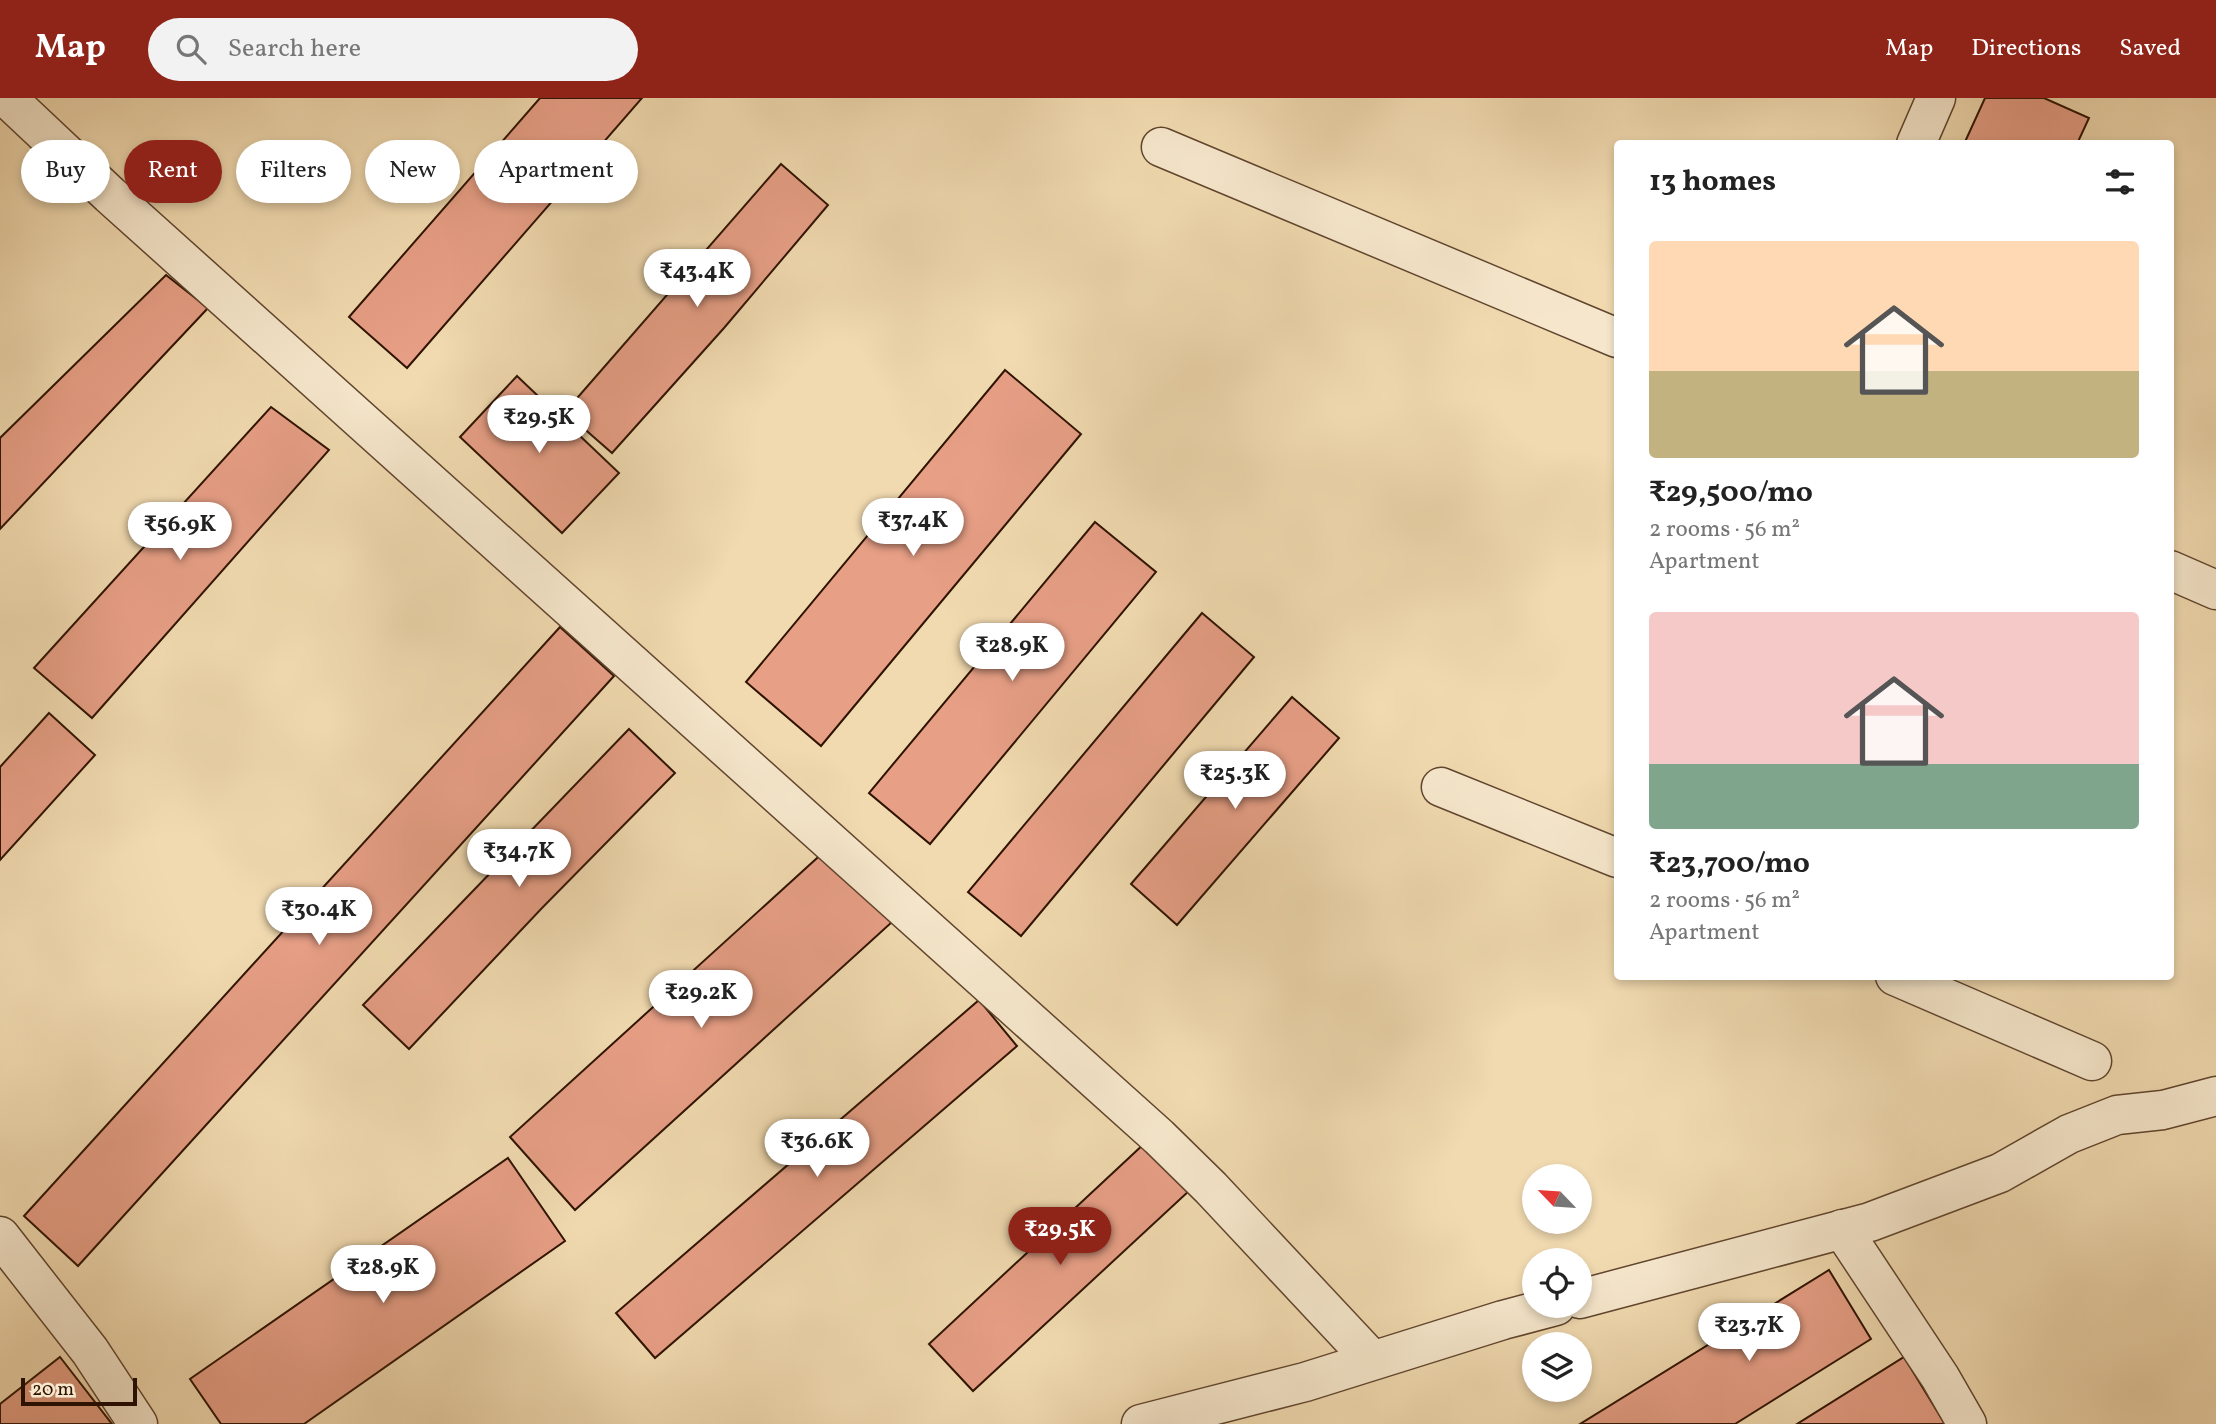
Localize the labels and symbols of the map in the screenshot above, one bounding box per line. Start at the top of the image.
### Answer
pin: ₹43.4K [640,250,754,309]
pin: ₹29.5K [482,396,596,455]
pin: ₹37.4K [856,498,970,558]
pin: ₹56.9K [123,503,237,562]
pin: ₹28.9K [955,624,1069,683]
pin: ₹25.3K [1178,752,1292,811]
pin: ₹34.7K [462,830,576,889]
pin: ₹30.4K [262,888,376,947]
pin: ₹29.2K [644,970,758,1030]
pin: ₹36.6K [760,1119,874,1179]
north arrow [1522,1164,1592,1234]
pin: ₹29.5K [1003,1208,1117,1267]
pin: ₹28.9K [326,1246,440,1305]
pin: ₹23.7K [1692,1304,1806,1363]
scale bar [21,1375,136,1407]

